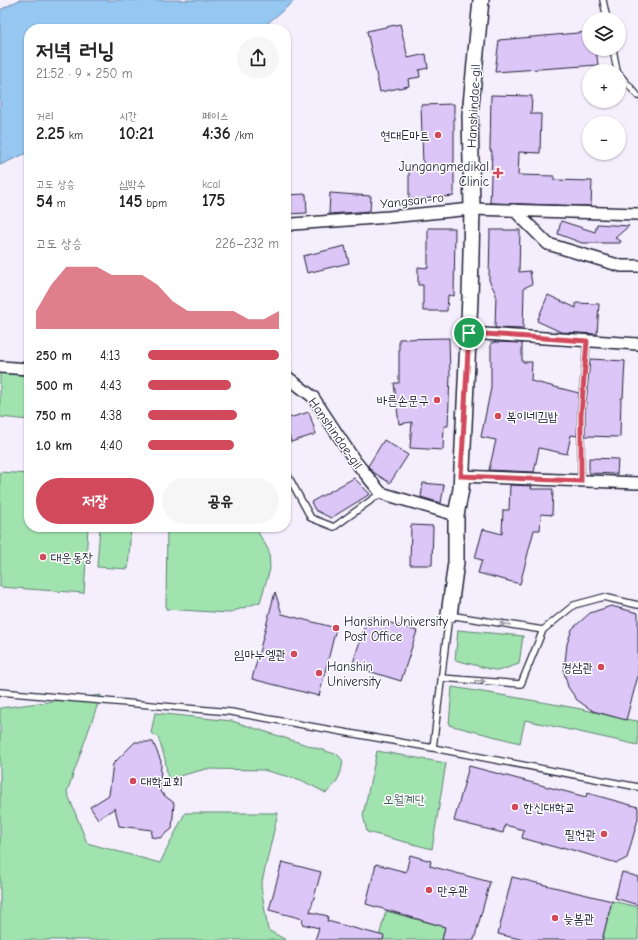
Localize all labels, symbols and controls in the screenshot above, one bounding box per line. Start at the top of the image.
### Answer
map controls [582,12,626,160]
button: layers [582,12,626,56]
button: share [237,37,279,79]
text: 저녁 러닝 [36,38,115,64]
street label: Hanshindae-gil [464,64,483,148]
button: + [582,64,626,108]
text: 21:52 · 9 × 250 m [36,66,132,81]
text: 거리 [36,110,54,123]
text: 시간 [119,110,137,123]
text: 페이스 [202,110,229,123]
button: − [582,116,626,160]
text: 2.25 [36,124,65,143]
text: 10:21 [119,124,154,143]
text: 4:36 [202,124,231,143]
place label: 현대E마트 [380,128,430,143]
text: km [65,129,83,142]
text: /km [231,129,254,142]
marker: 현대E마트 [433,130,443,140]
place label: Jungangmedikal Clinic [399,159,489,189]
marker: Jungangmedikal Clinic [492,167,504,179]
text: 고도 상승 [36,178,75,191]
text: 심박수 [119,178,146,191]
text: kcal [202,178,220,191]
street label: Yangsan-ro [379,190,445,211]
text: 175 [202,191,225,210]
text: 54 [36,192,53,211]
text: 145 [119,192,143,211]
text: m [53,197,66,210]
text: bpm [143,197,167,210]
text: 고도 상승 [36,236,82,251]
text: 226–232 m [215,236,279,251]
pin [452,316,486,350]
icon: arrive [458,322,480,344]
text: 250 m [36,348,72,363]
text: 4:13 [100,348,120,363]
text: 500 m [36,378,73,393]
text: 4:43 [100,378,122,393]
place label: 바른손문구 [377,393,429,408]
street label: Hanshindae-gil [305,395,366,472]
marker: 바른손문구 [432,395,442,405]
text: 750 m [36,408,71,423]
text: 4:38 [100,408,122,423]
place label: 복이네김밥 [506,409,559,424]
marker: 복이네김밥 [493,411,503,421]
text: 1.0 km [36,438,72,453]
text: 4:40 [100,438,123,453]
button: 저장 [36,478,154,524]
button: 공유 [162,478,279,524]
place label: 대운동장 [51,550,93,565]
marker: 대운동장 [38,552,48,562]
place label: Hanshin University Post Office [344,614,448,644]
one-way arrow [498,621,511,627]
marker: Hanshin University Post Office [331,623,341,633]
place label: 임마누엘관 [234,647,286,662]
marker: 임마누엘관 [289,649,299,659]
place label: Hanshin University [327,659,381,689]
place label: 경삼관 [562,660,593,675]
marker: 경삼관 [596,662,606,672]
marker: Hanshin University [314,668,324,678]
one-way arrow [474,677,486,684]
place label: 대학교회 [141,774,183,789]
marker: 대학교회 [128,776,138,786]
park label: 오월계단 [383,792,425,807]
place label: 한신대학교 [523,800,575,815]
marker: 한신대학교 [510,802,520,812]
place label: 필헌관 [565,827,596,842]
marker: 필헌관 [599,829,609,839]
place label: 만우관 [437,883,468,898]
marker: 만우관 [424,885,434,895]
place label: 늦봄관 [563,911,594,926]
marker: 늦봄관 [550,913,560,923]

